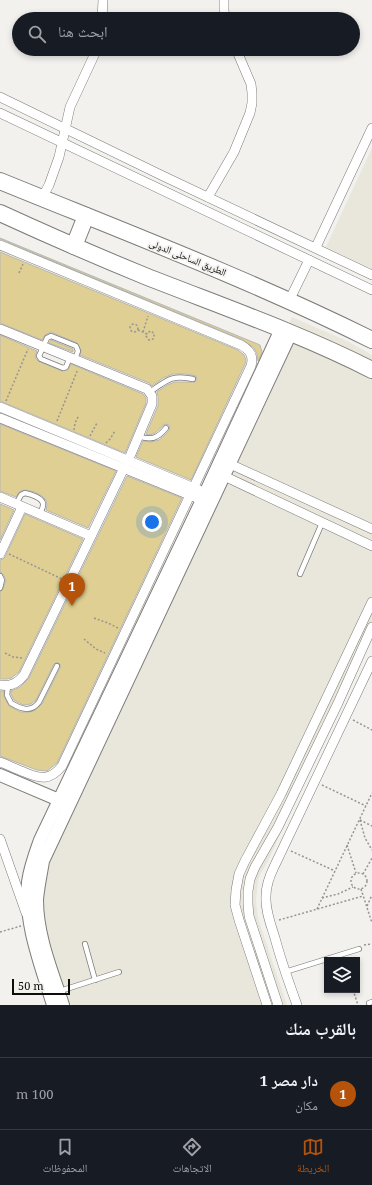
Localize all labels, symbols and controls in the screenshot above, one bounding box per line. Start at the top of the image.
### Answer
search box [12,12,360,56]
text: ابحث هنا [58,21,108,41]
icon: search [26,23,48,45]
street label: الطريق الساحلى الدولى [147,235,229,279]
your location [142,512,162,532]
pin: 1 [59,573,85,606]
map controls [324,957,360,993]
button: layers [324,957,360,993]
scale bar [12,977,70,996]
text: 50 m [18,978,44,993]
text: بالقرب منك [285,1017,356,1040]
text: دار مصر 1 [260,1070,318,1090]
text: 100 m [16,1085,54,1103]
text: 1 [339,1085,347,1103]
text: مكان [295,1096,318,1114]
tab: المحفوظات [43,1136,87,1179]
tab: الاتجاهات [173,1136,212,1179]
tab: الخريطة [297,1136,329,1179]

